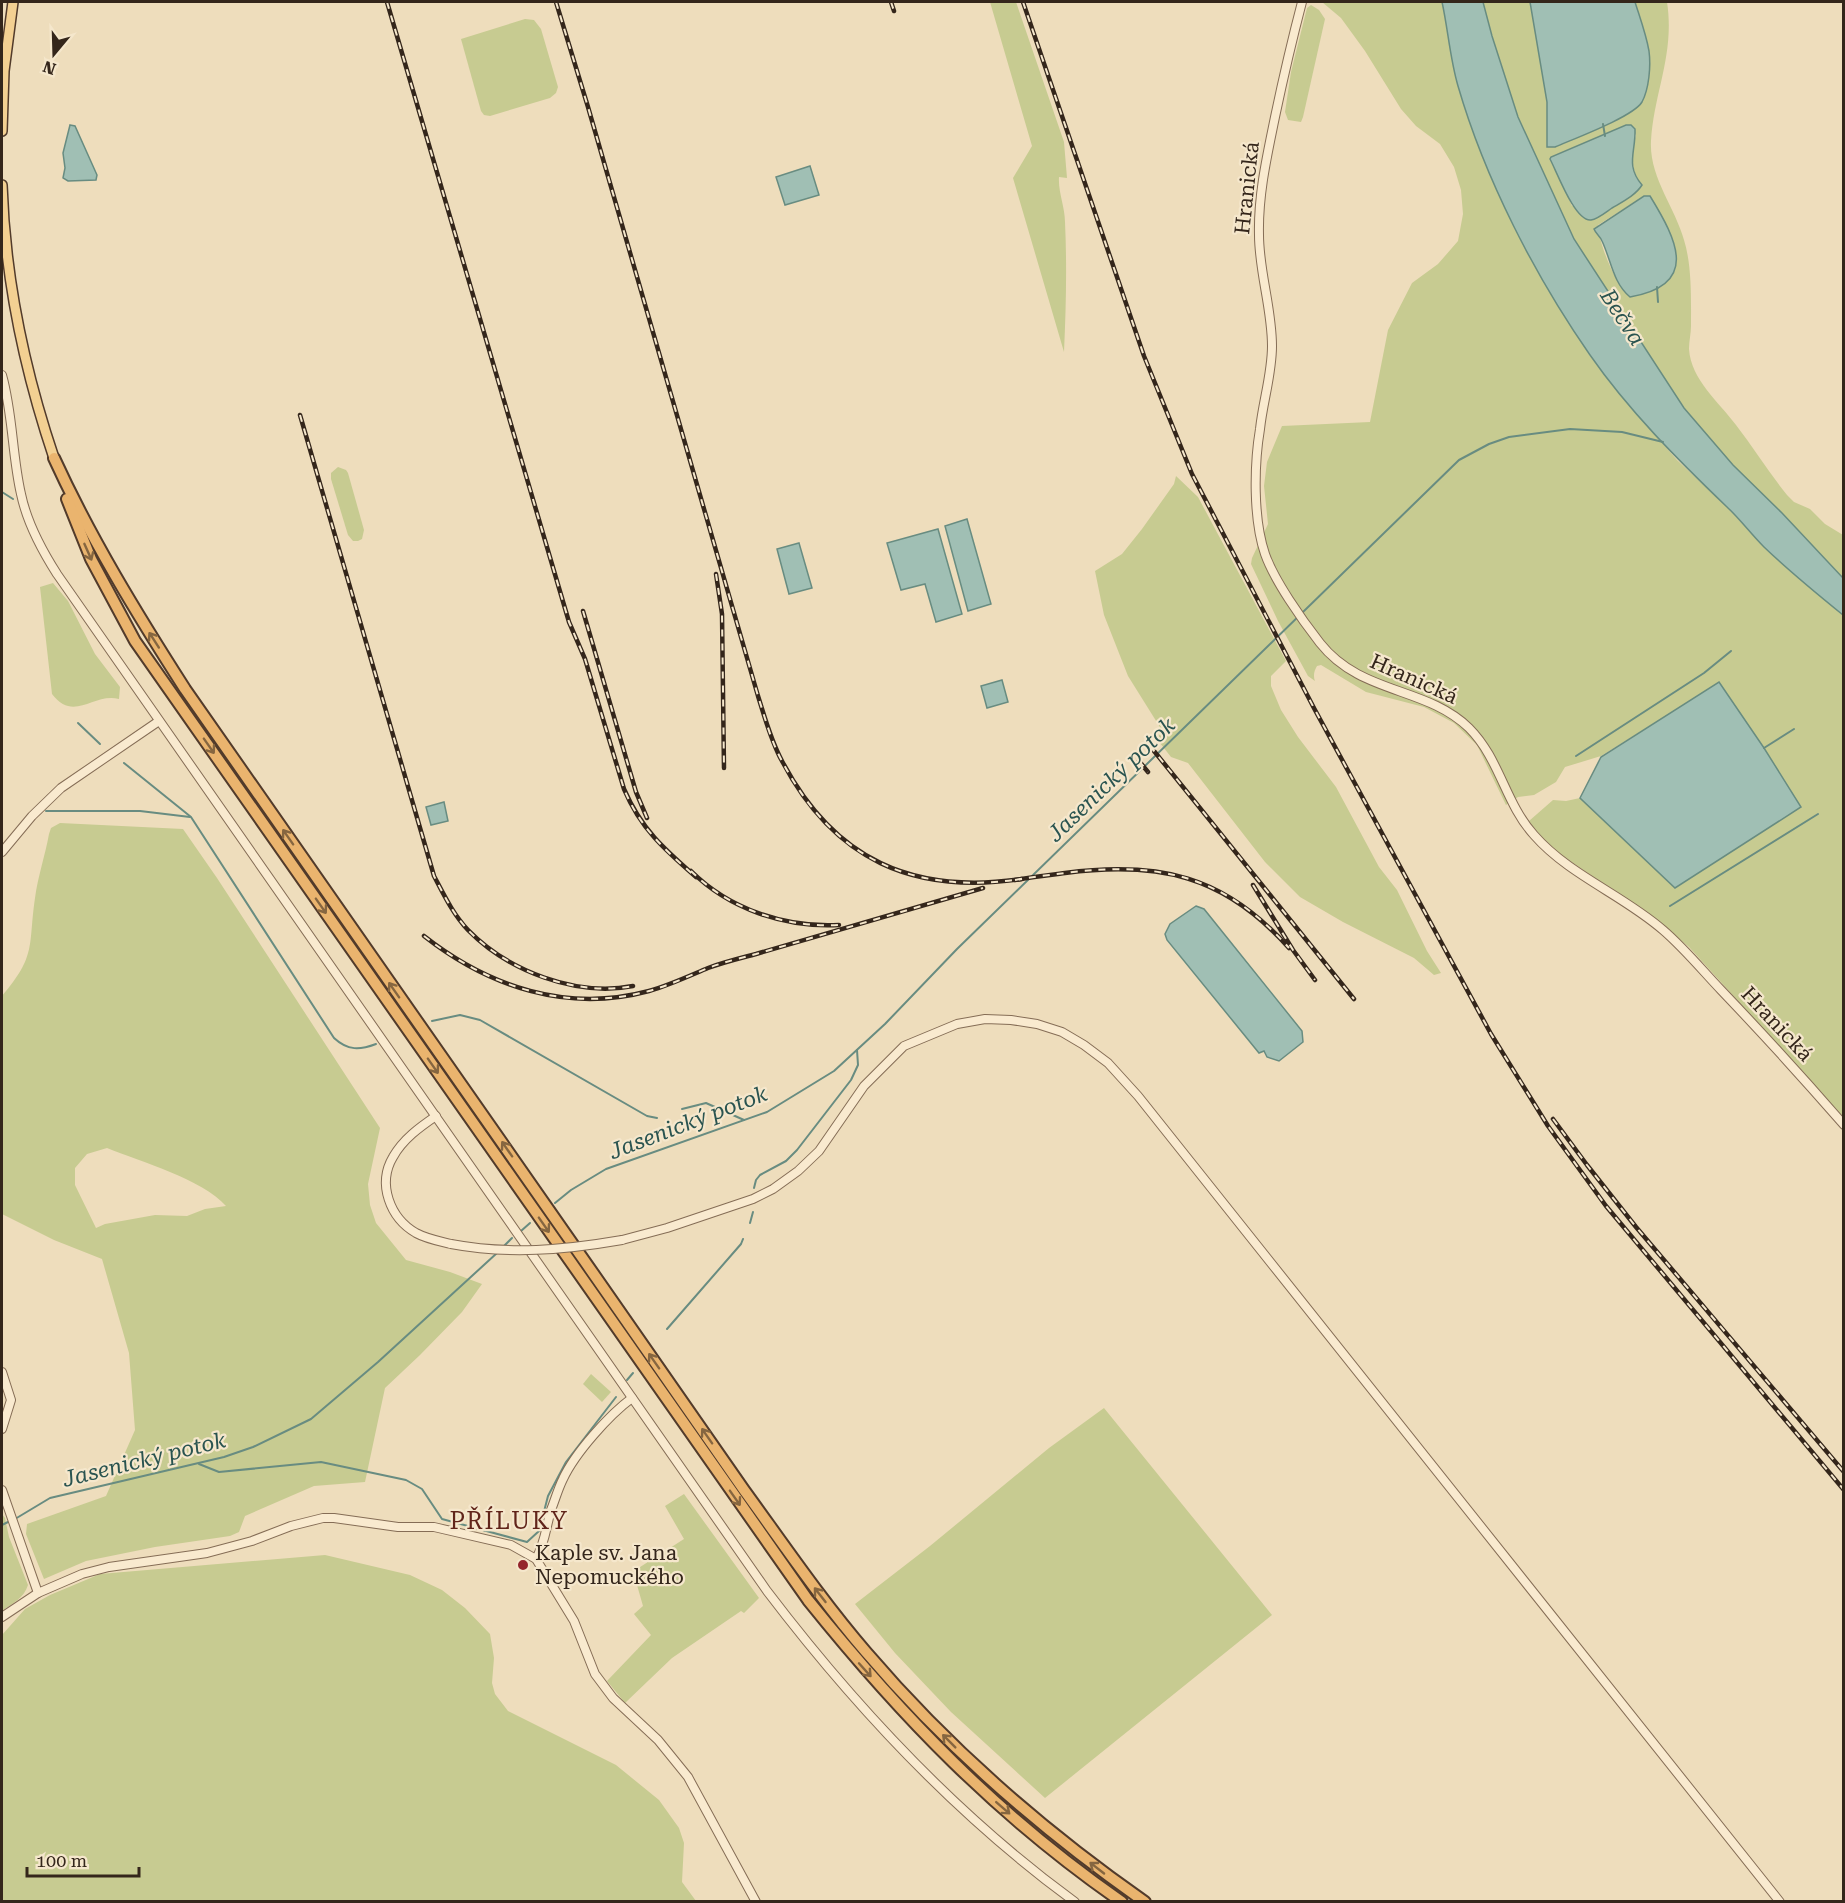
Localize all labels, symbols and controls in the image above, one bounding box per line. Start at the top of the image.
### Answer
north arrow [24,24,84,84]
text: N [40,57,58,79]
street label: Hranická [1230,140,1264,236]
water label: Bečva [1595,284,1650,350]
one-way arrow [83,543,94,561]
one-way arrow [147,632,159,649]
street label: Hranická [1367,649,1462,709]
water label: Jasenický potok [1042,712,1180,847]
one-way arrow [203,738,215,754]
one-way arrow [282,829,294,846]
one-way arrow [315,897,327,913]
one-way arrow [388,982,400,998]
street label: Hranická [1736,982,1818,1067]
one-way arrow [427,1057,439,1073]
water label: Jasenický potok [605,1081,771,1164]
one-way arrow [500,1142,513,1158]
one-way arrow [538,1217,550,1233]
one-way arrow [648,1353,660,1369]
water label: Jasenický potok [59,1427,228,1492]
one-way arrow [701,1429,713,1445]
one-way arrow [729,1489,741,1506]
district label: PŘÍLUKY [449,1506,569,1535]
place label: Kaple sv. Jana Nepomuckého [535,1541,684,1589]
marker: Kaple sv. Jana Nepomuckého [516,1558,530,1572]
one-way arrow [814,1587,827,1603]
one-way arrow [858,1662,872,1677]
one-way arrow [942,1734,956,1749]
one-way arrow [995,1801,1010,1815]
scale bar [27,1840,140,1878]
text: 100 m [36,1850,87,1871]
one-way arrow [1089,1861,1105,1874]

